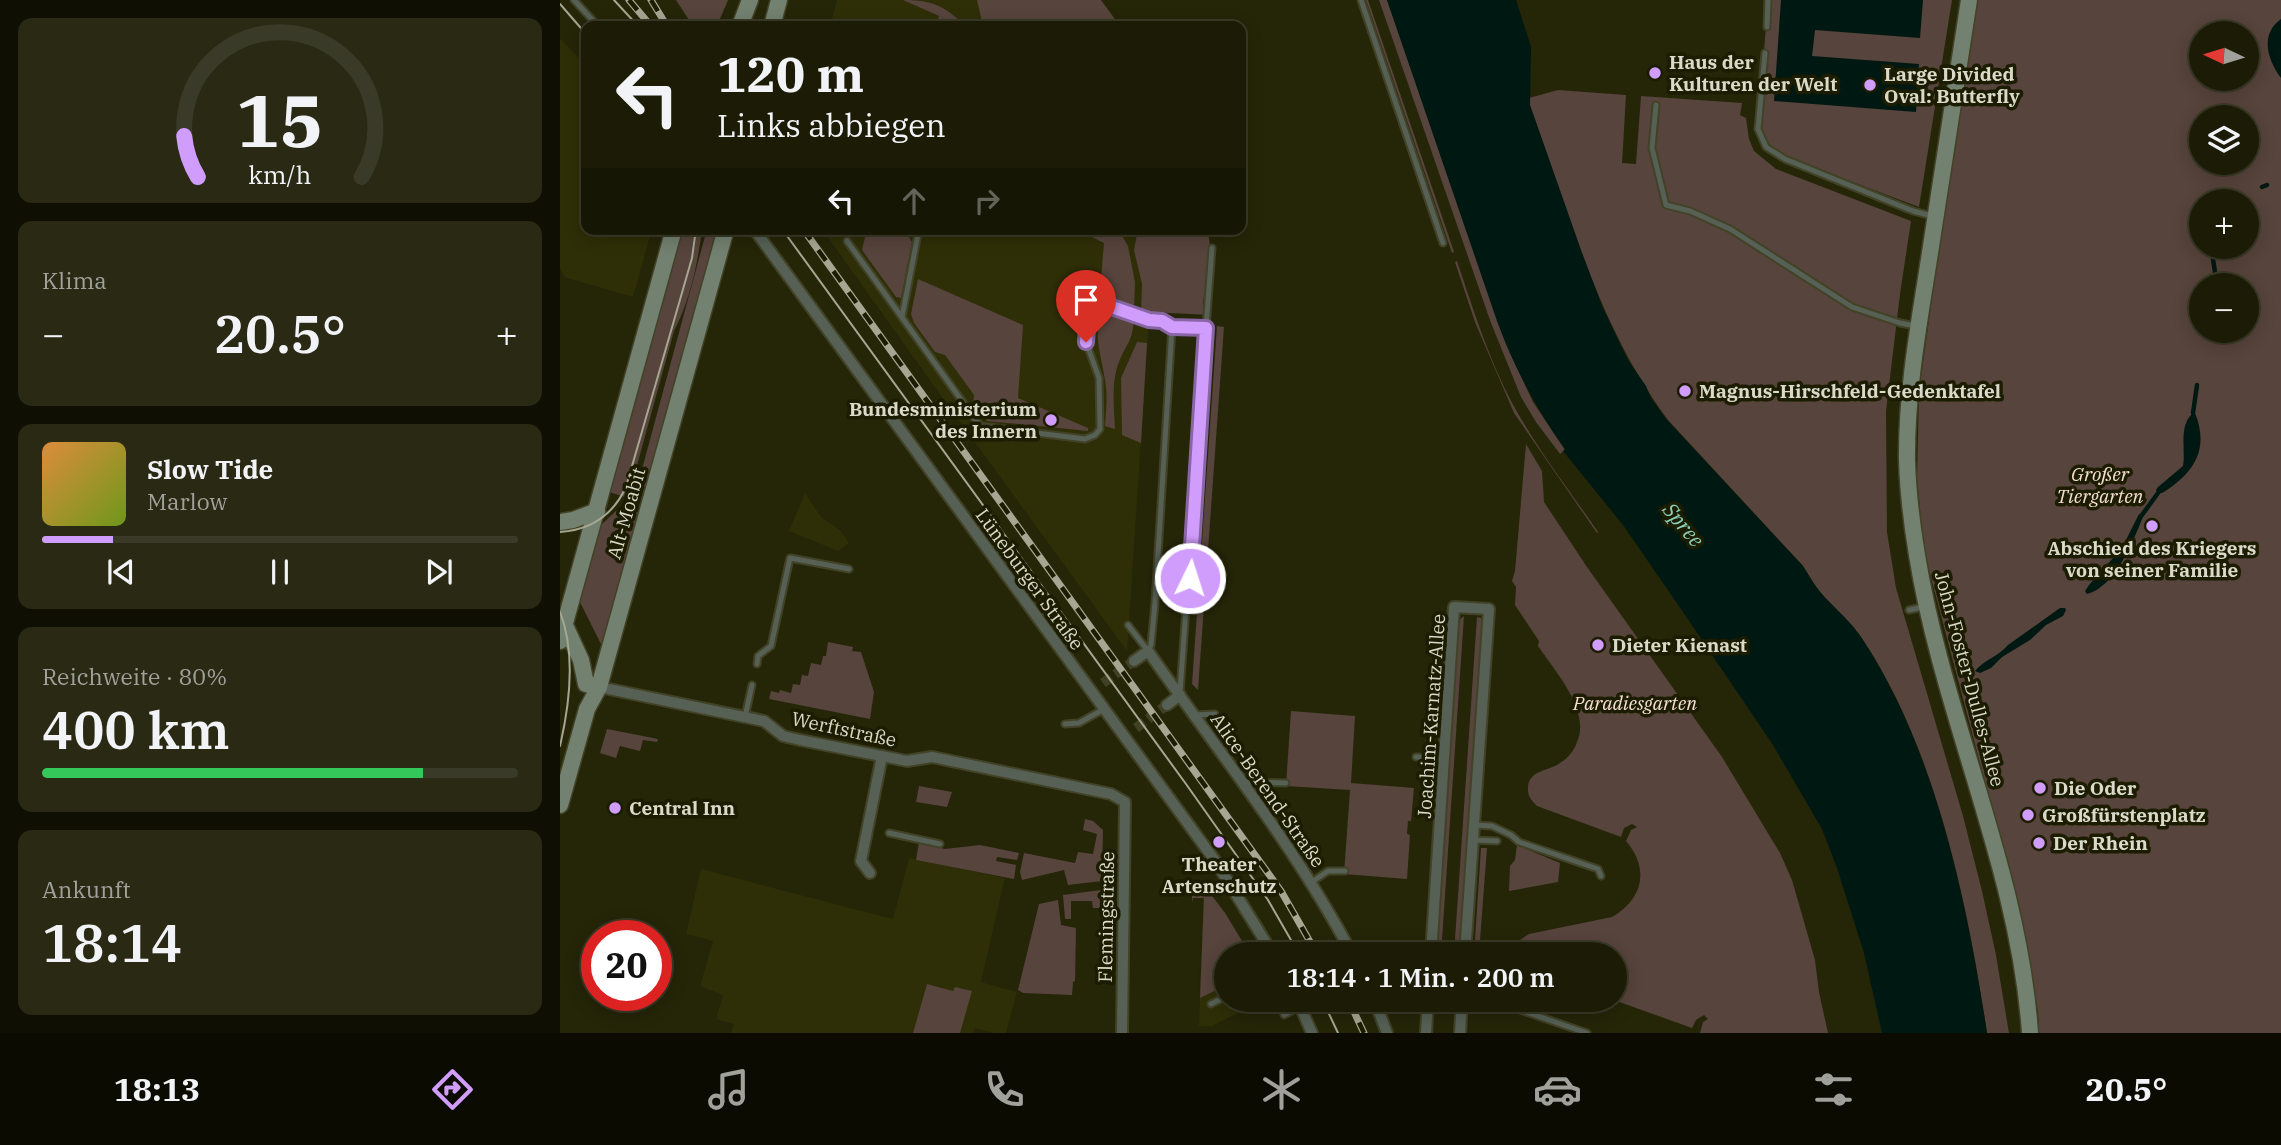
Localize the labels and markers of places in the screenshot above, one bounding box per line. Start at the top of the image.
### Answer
place label: Haus der Kulturen der Welt [1669,50,1837,96]
place label: Large Divided Oval: Butterfly [1884,62,2020,108]
marker: Haus der Kulturen der Welt [1647,65,1663,81]
marker: Large Divided Oval: Butterfly [1862,77,1878,93]
pin [1056,270,1116,342]
place label: Magnus-Hirschfeld-Gedenktafel [1699,379,2001,403]
marker: Magnus-Hirschfeld-Gedenktafel [1677,383,1693,399]
place label: Bundesministerium des Innern [849,397,1037,443]
marker: Bundesministerium des Innern [1043,412,1059,428]
marker: Abschied des Kriegers von seiner Familie [2144,518,2160,534]
place label: Abschied des Kriegers von seiner Familie [2048,536,2256,582]
place label: Dieter Kienast [1612,633,1747,657]
marker: Dieter Kienast [1590,637,1606,653]
place label: Die Oder [2054,776,2137,800]
marker: Die Oder [2032,780,2048,796]
place label: Central Inn [629,796,736,820]
marker: Central Inn [607,800,623,816]
place label: Großfürstenplatz [2042,803,2206,827]
marker: Großfürstenplatz [2020,807,2036,823]
place label: Der Rhein [2053,831,2148,855]
marker: Theater Artenschutz [1211,834,1227,850]
marker: Der Rhein [2031,835,2047,851]
place label: Theater Artenschutz [1162,852,1277,898]

